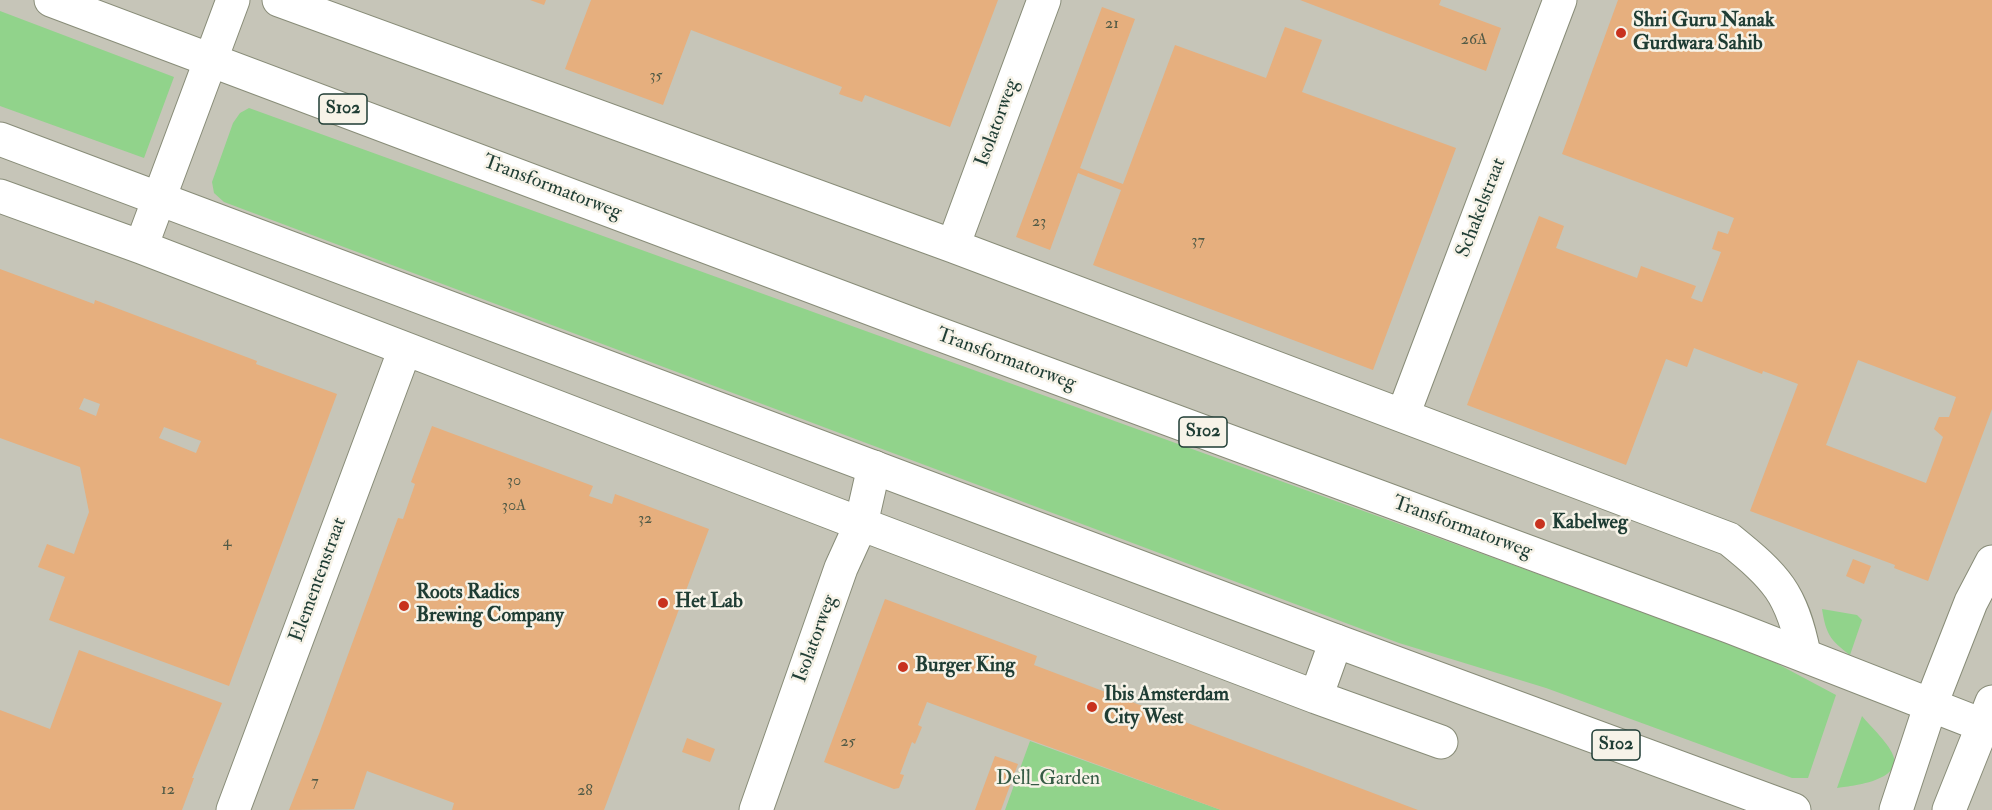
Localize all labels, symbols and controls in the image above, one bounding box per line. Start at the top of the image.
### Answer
place label: Shri Guru Nanak Gurdwara Sahib [1633,10,1775,57]
house number: 21 [1105,15,1119,35]
marker: Shri Guru Nanak Gurdwara Sahib [1614,26,1628,40]
house number: 26A [1461,31,1487,51]
house number: 35 [649,67,663,87]
street label: Isolatorweg [971,76,1025,170]
road number: S102 [319,94,367,124]
street label: Transformatorweg [479,151,625,225]
street label: Schakelstraat [1452,155,1512,261]
house number: 23 [1032,213,1046,233]
house number: 37 [1191,232,1205,252]
street label: Transformatorweg [933,324,1079,396]
road number: S102 [1179,417,1227,447]
house number: 30 [507,472,521,492]
street label: Transformatorweg [1389,492,1535,564]
house number: 30A [502,497,526,517]
house number: 32 [638,510,652,530]
place label: Kabelweg [1552,512,1628,536]
street label: Elementenstraat [285,514,353,646]
marker: Kabelweg [1533,517,1547,531]
house number: 4 [223,533,231,553]
place label: Roots Radics Brewing Company [416,582,564,629]
place label: Het Lab [675,591,743,615]
street label: Isolatorweg [789,592,843,686]
marker: Het Lab [656,596,670,610]
marker: Roots Radics Brewing Company [397,599,411,613]
place label: Burger King [915,655,1015,679]
marker: Burger King [896,660,910,674]
place label: Ibis Amsterdam City West [1104,684,1229,731]
marker: Ibis Amsterdam City West [1085,700,1099,714]
road number: S102 [1592,730,1640,760]
house number: 25 [840,733,856,753]
park label: Dell_Garden [996,768,1100,792]
house number: 7 [311,773,319,793]
house number: 12 [161,781,175,801]
house number: 28 [577,782,593,802]

